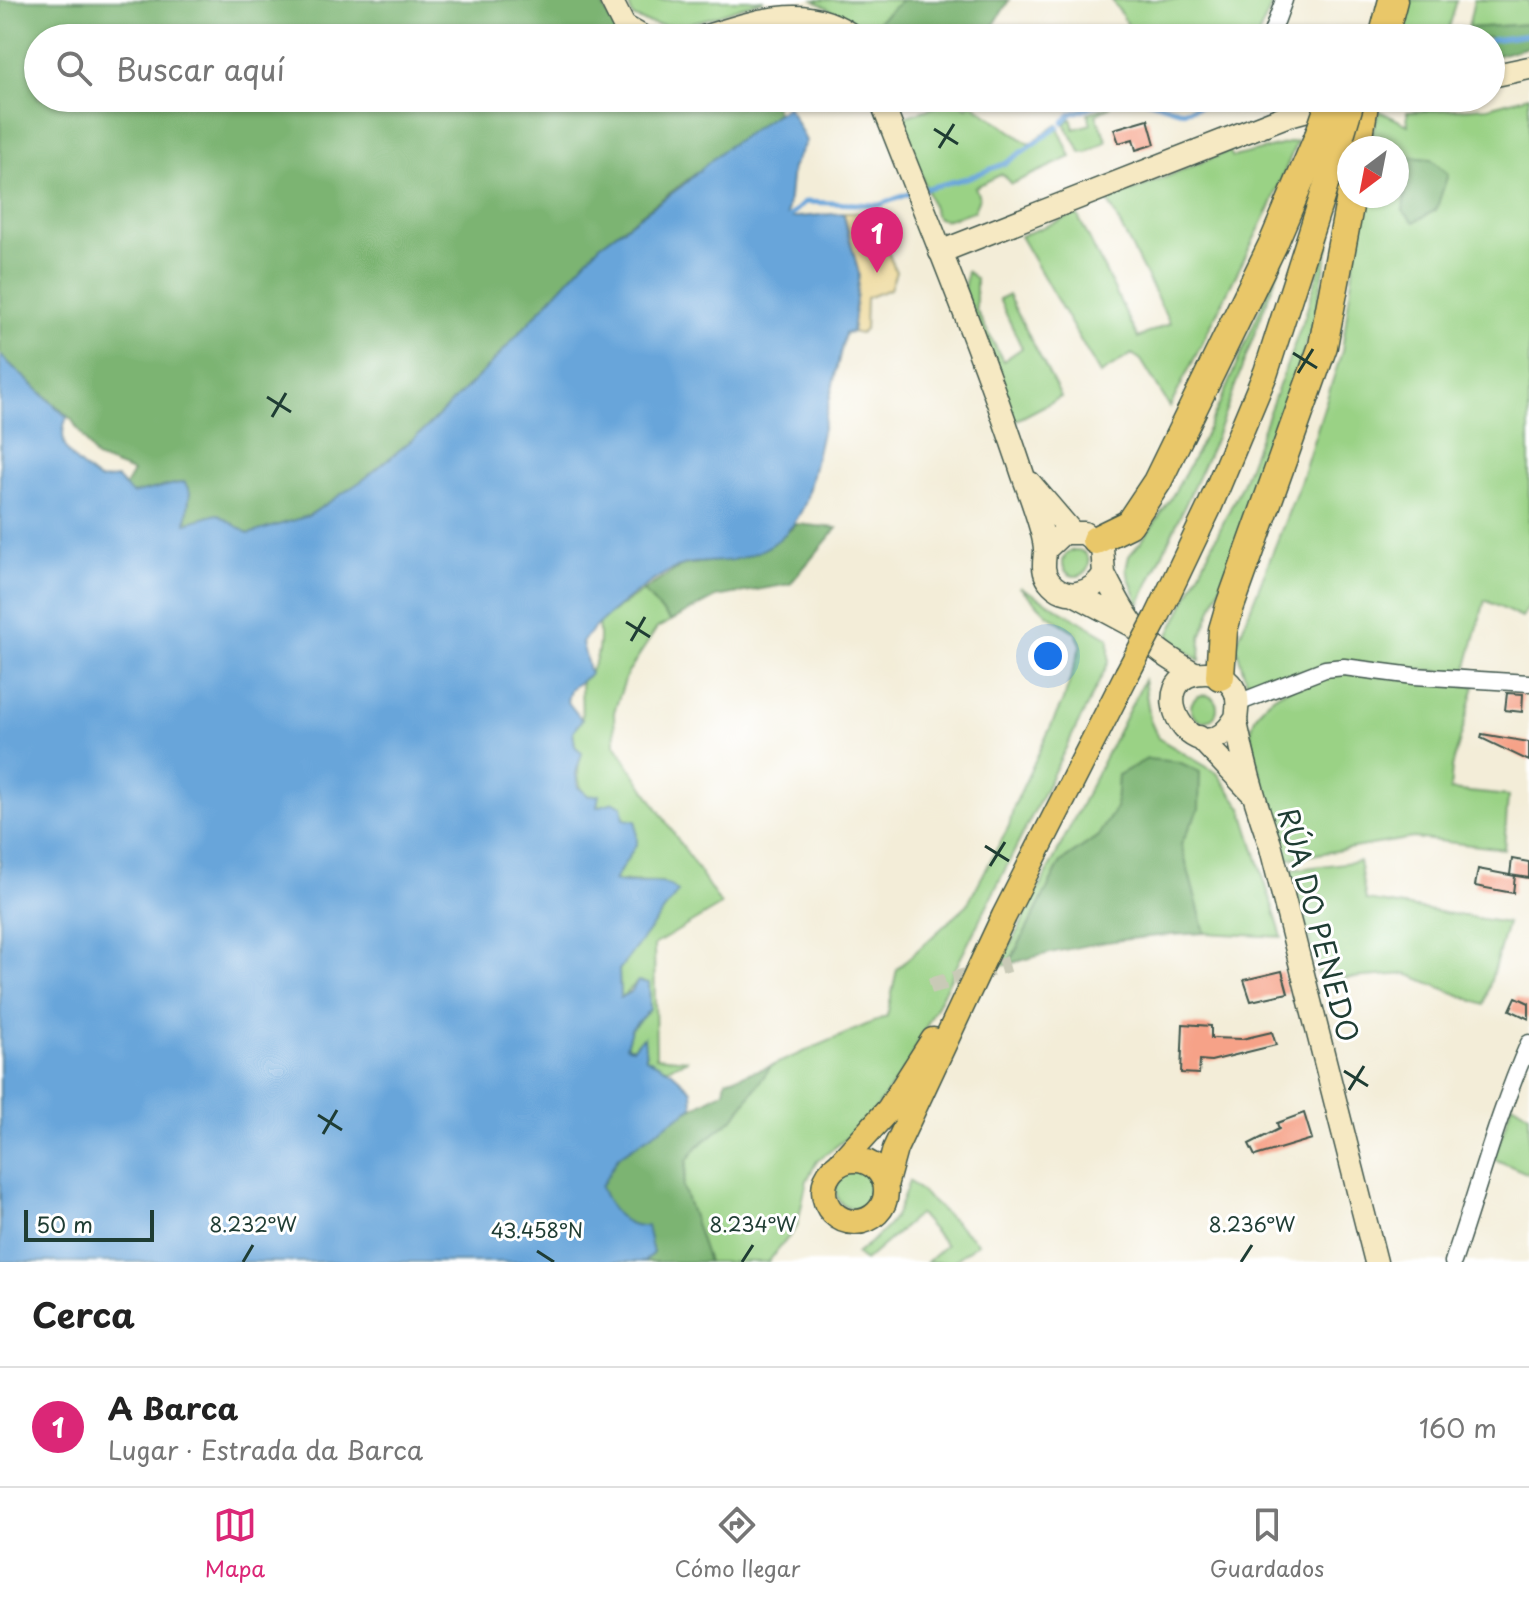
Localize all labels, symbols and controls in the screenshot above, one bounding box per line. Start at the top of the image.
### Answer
search box [24,24,1505,112]
icon: search [52,46,96,90]
text: Buscar aquí [116,46,285,91]
north arrow [1337,136,1409,208]
pin: 1 [851,207,903,273]
your location [1028,636,1068,676]
street label: RÚA DO PENEDO [1268,803,1371,1046]
scale bar [24,1206,154,1242]
text: 50 m [36,1207,93,1240]
text: 8.232°W [209,1209,297,1239]
text: 8.234°W [709,1209,797,1239]
text: 8.236°W [1209,1209,1296,1239]
text: 43.458°N [491,1215,583,1245]
text: Cerca [32,1288,135,1340]
text: A Barca [108,1385,238,1430]
text: 1 [52,1408,64,1447]
text: 160 m [1419,1408,1497,1447]
text: Lugar · Estrada da Barca [108,1430,423,1469]
tab: Mapa [205,1503,265,1584]
tab: Cómo llegar [675,1503,800,1584]
tab: Guardados [1210,1503,1324,1584]

